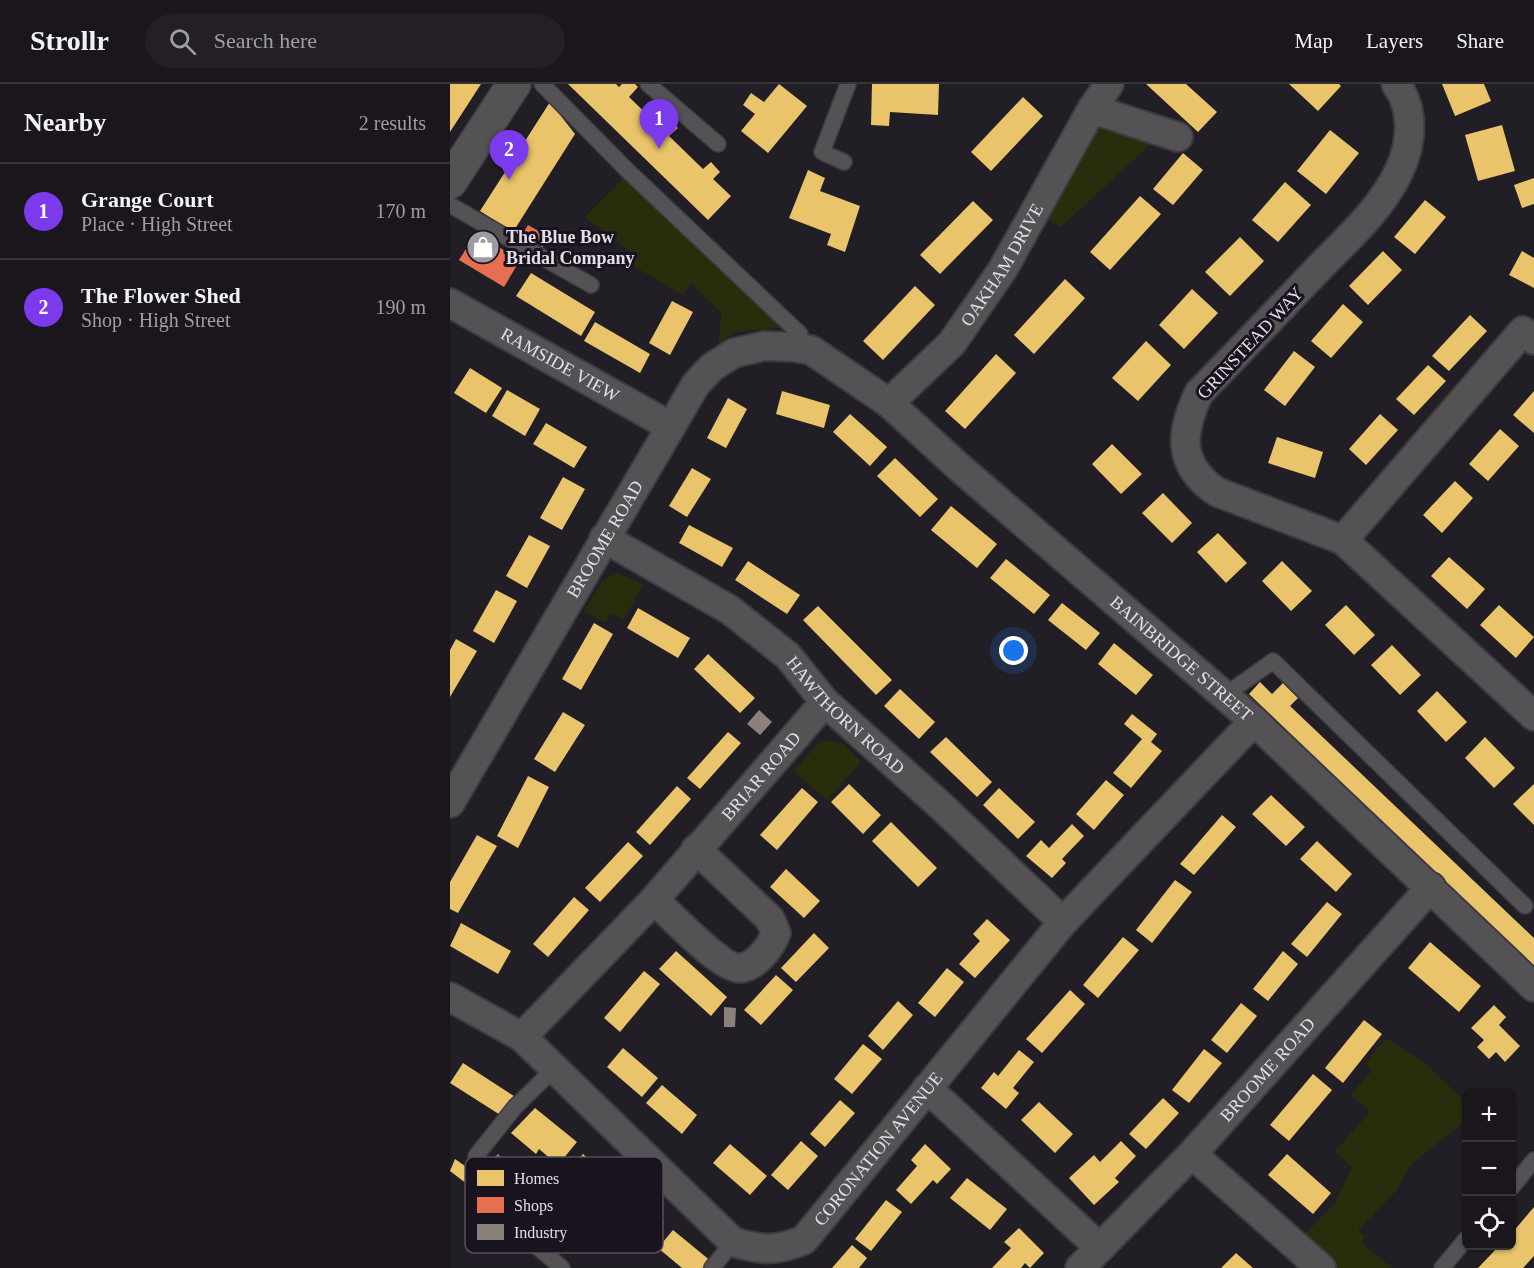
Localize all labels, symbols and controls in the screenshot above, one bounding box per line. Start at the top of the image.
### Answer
search box [145,14,565,68]
text: Strollr [30,25,109,56]
icon: search [166,25,199,58]
text: Search here [214,28,317,53]
text: Map [1295,29,1333,53]
text: Layers [1366,29,1423,53]
text: Share [1456,29,1504,53]
pin: 1 [640,100,678,149]
text: Nearby [24,108,106,137]
text: 2 results [359,112,426,134]
pin: 2 [490,130,528,180]
text: Grange Court [81,187,214,212]
text: 1 [39,200,49,222]
text: 170 m [375,200,426,222]
street label: OAKHAM DRIVE [957,200,1047,330]
text: Place · High Street [81,213,233,235]
place label: The Blue Bow Bridal Company [506,227,635,268]
shop icon: The Blue Bow Bridal Company [465,229,501,265]
text: The Flower Shed [81,283,241,308]
street label: GRINSTEAD WAY [1193,283,1307,403]
text: 2 [39,296,49,318]
text: 190 m [375,296,426,318]
text: Shop · High Street [81,309,230,331]
street label: RAMSIDE VIEW [497,323,623,405]
street label: BROOME ROAD [563,477,647,601]
street label: BAINBRIDGE STREET [1106,592,1257,725]
your location [999,636,1028,665]
street label: HAWTHORN ROAD [782,652,909,778]
street label: BRIAR ROAD [717,728,805,824]
street label: BROOME ROAD [1216,1014,1319,1126]
street label: CORONATION AVENUE [810,1068,947,1230]
map controls [1462,1088,1516,1250]
button: + [1462,1088,1516,1142]
button: − [1462,1142,1516,1196]
legend [465,1157,663,1253]
text: Homes [514,1170,559,1187]
button: locate [1462,1196,1516,1250]
text: Shops [514,1197,553,1215]
text: Industry [514,1224,567,1242]

